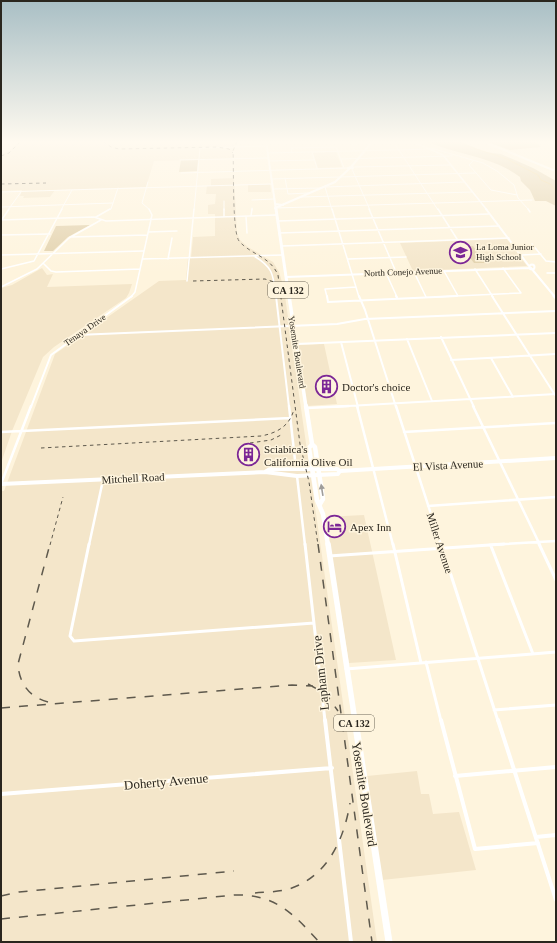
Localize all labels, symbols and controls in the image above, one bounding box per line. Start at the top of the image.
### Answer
school or university icon: La Loma Junior High School [448,239,474,265]
place label: La Loma Junior High School [476,242,534,262]
street label: North Conejo Avenue [364,266,442,278]
road number: CA 132 [268,282,308,298]
street label: Tenaya Drive [62,312,108,348]
street label: Yosemite Boulevard [286,315,308,389]
building icon: Doctor's choice [313,374,339,400]
place label: Doctor's choice [342,381,410,393]
building icon: Sciabica's California Olive Oil [236,442,262,468]
place label: Sciabica's California Olive Oil [264,443,353,468]
street label: El Vista Avenue [413,457,484,473]
street label: Mitchell Road [101,470,165,486]
one-way arrow [318,484,324,496]
street label: Miller Avenue [425,511,455,575]
hotel icon: Apex Inn [321,514,347,540]
place label: Apex Inn [350,521,392,533]
street label: Lapham Drive [309,634,332,711]
road number: CA 132 [334,715,374,731]
street label: Yosemite Boulevard [349,741,380,848]
street label: Doherty Avenue [123,770,209,793]

